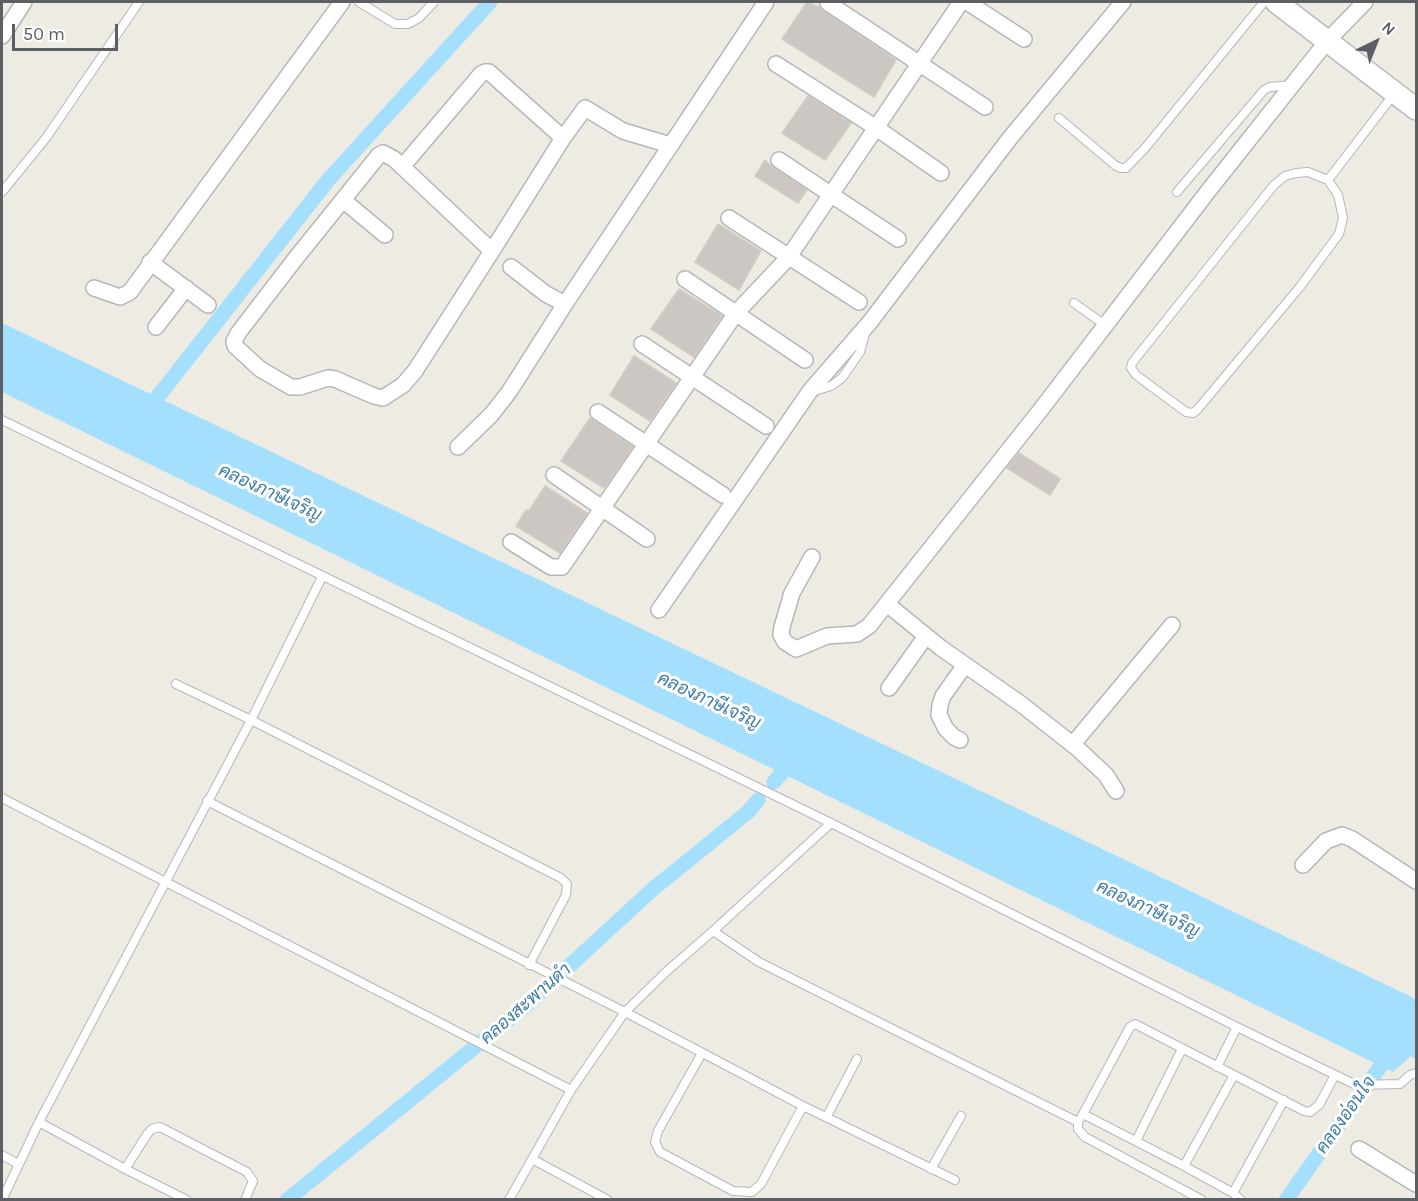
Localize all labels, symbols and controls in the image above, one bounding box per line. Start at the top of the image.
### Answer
scale bar [15,12,122,50]
north arrow [1346,12,1406,72]
text: N [1378,18,1399,39]
text: 50 m [23,23,65,45]
water label: คลองภาษีเจริญ [215,460,325,526]
water label: คลองภาษีเจริญ [654,668,764,734]
water label: คลองภาษีเจริญ [1093,876,1203,942]
water label: คลองสะพานดำ [476,959,576,1049]
water label: คลองอ่อนใจ [1311,1072,1381,1158]

